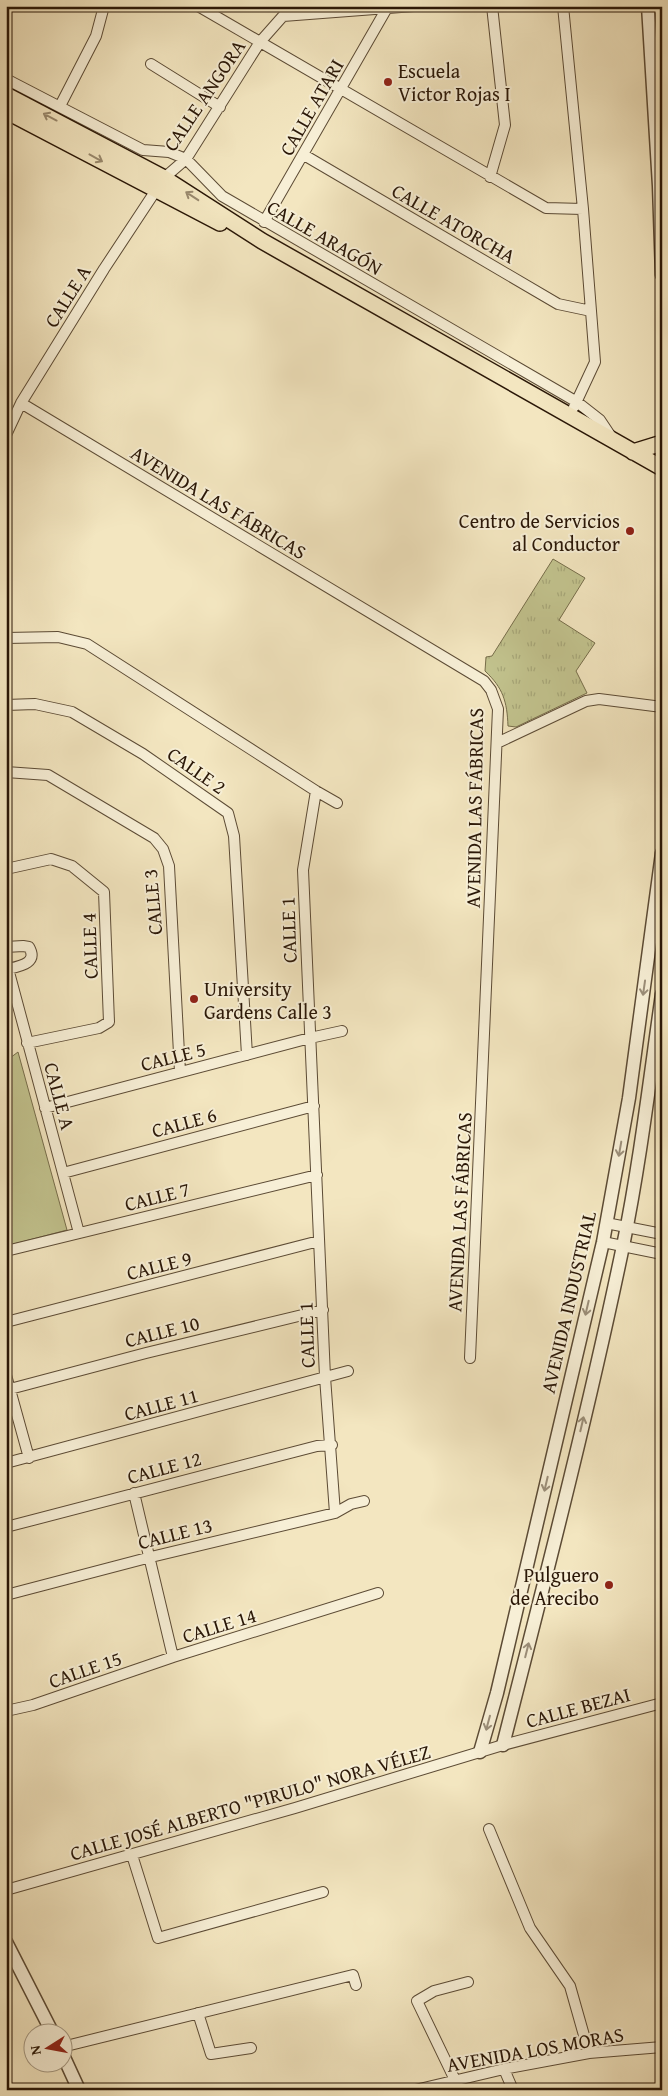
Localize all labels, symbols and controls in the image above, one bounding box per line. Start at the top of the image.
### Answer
street label: CALLE ANGORA [156,33,252,157]
street label: CALLE ATARI [272,53,350,161]
place label: Escuela Victor Rojas I [398,56,511,108]
marker: Escuela Victor Rojas I [382,76,394,88]
one-way arrow [43,112,58,122]
one-way arrow [88,154,103,163]
street label: CALLE ATORCHA [387,176,521,270]
one-way arrow [185,191,199,201]
street label: CALLE ARAGÓN [262,192,388,282]
street label: CALLE A [37,259,97,333]
street label: AVENIDA LAS FÁBRICAS [126,438,312,566]
place label: Centro de Servicios al Conductor [459,506,620,558]
marker: Centro de Servicios al Conductor [624,525,636,537]
street label: AVENIDA LAS FÁBRICAS [458,708,490,908]
street label: CALLE 2 [162,739,232,801]
street label: CALLE 3 [135,868,169,936]
street label: CALLE 1 [272,896,304,964]
street label: CALLE 4 [73,912,105,980]
place label: University Gardens Calle 3 [204,974,332,1026]
one-way arrow [638,980,648,996]
marker: University Gardens Calle 3 [188,993,200,1005]
street label: CALLE 5 [137,1034,209,1078]
street label: CALLE A [37,1059,83,1133]
street label: CALLE 6 [148,1099,220,1145]
street label: AVENIDA LAS FÁBRICAS [439,1111,479,1313]
one-way arrow [614,1141,624,1157]
street label: CALLE 7 [121,1174,193,1218]
street label: AVENIDA INDUSTRIAL [533,1208,603,1396]
street label: CALLE 9 [123,1243,195,1287]
one-way arrow [582,1300,591,1316]
street label: CALLE 1 [290,1301,322,1369]
street label: CALLE 10 [122,1308,202,1354]
street label: CALLE 11 [121,1380,201,1428]
one-way arrow [578,1417,587,1433]
street label: CALLE 12 [124,1443,204,1491]
one-way arrow [541,1475,550,1491]
street label: CALLE 13 [135,1510,215,1556]
place label: Pulguero de Arecibo [510,1560,599,1612]
marker: Pulguero de Arecibo [603,1579,615,1591]
street label: CALLE 14 [179,1600,259,1650]
street label: CALLE 15 [44,1643,126,1695]
one-way arrow [522,1643,532,1659]
street label: CALLE BEZAI [523,1679,633,1735]
one-way arrow [483,1714,493,1730]
street label: CALLE JOSÉ ALBERTO "PIRULO" NORA VÉLEZ [66,1737,434,1867]
street label: AVENIDA LOS MORAS [444,2019,626,2079]
north arrow [22,2024,72,2074]
text: N [24,2043,46,2057]

